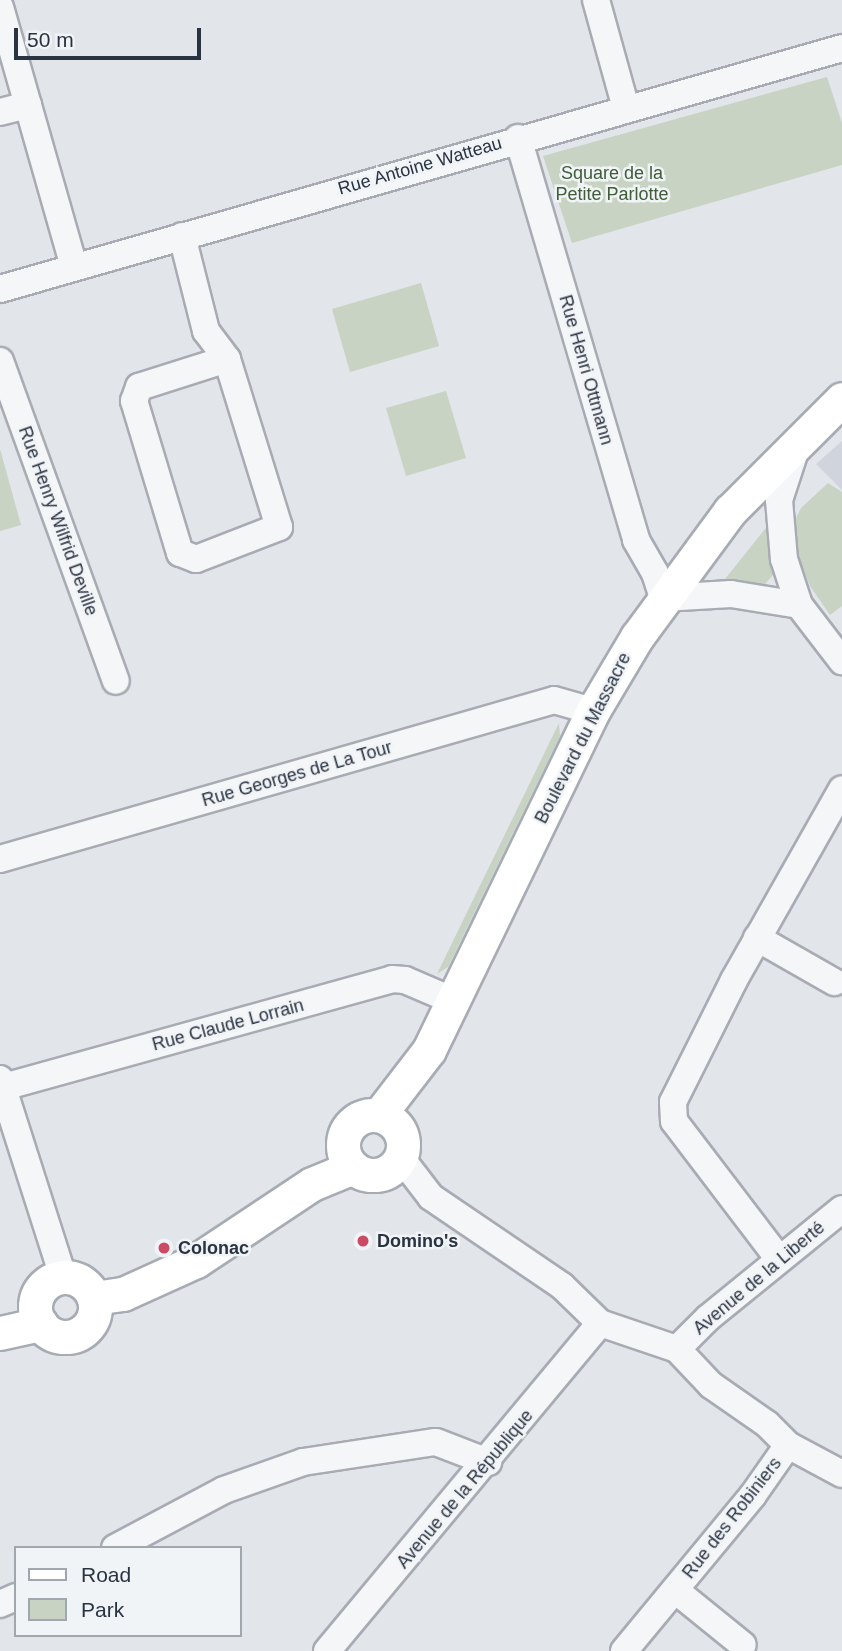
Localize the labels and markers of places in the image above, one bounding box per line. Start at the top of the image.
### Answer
place label: Domino's [377,1230,458,1252]
marker: Domino's [355,1233,371,1249]
place label: Colonac [178,1237,249,1259]
marker: Colonac [156,1240,172,1256]

